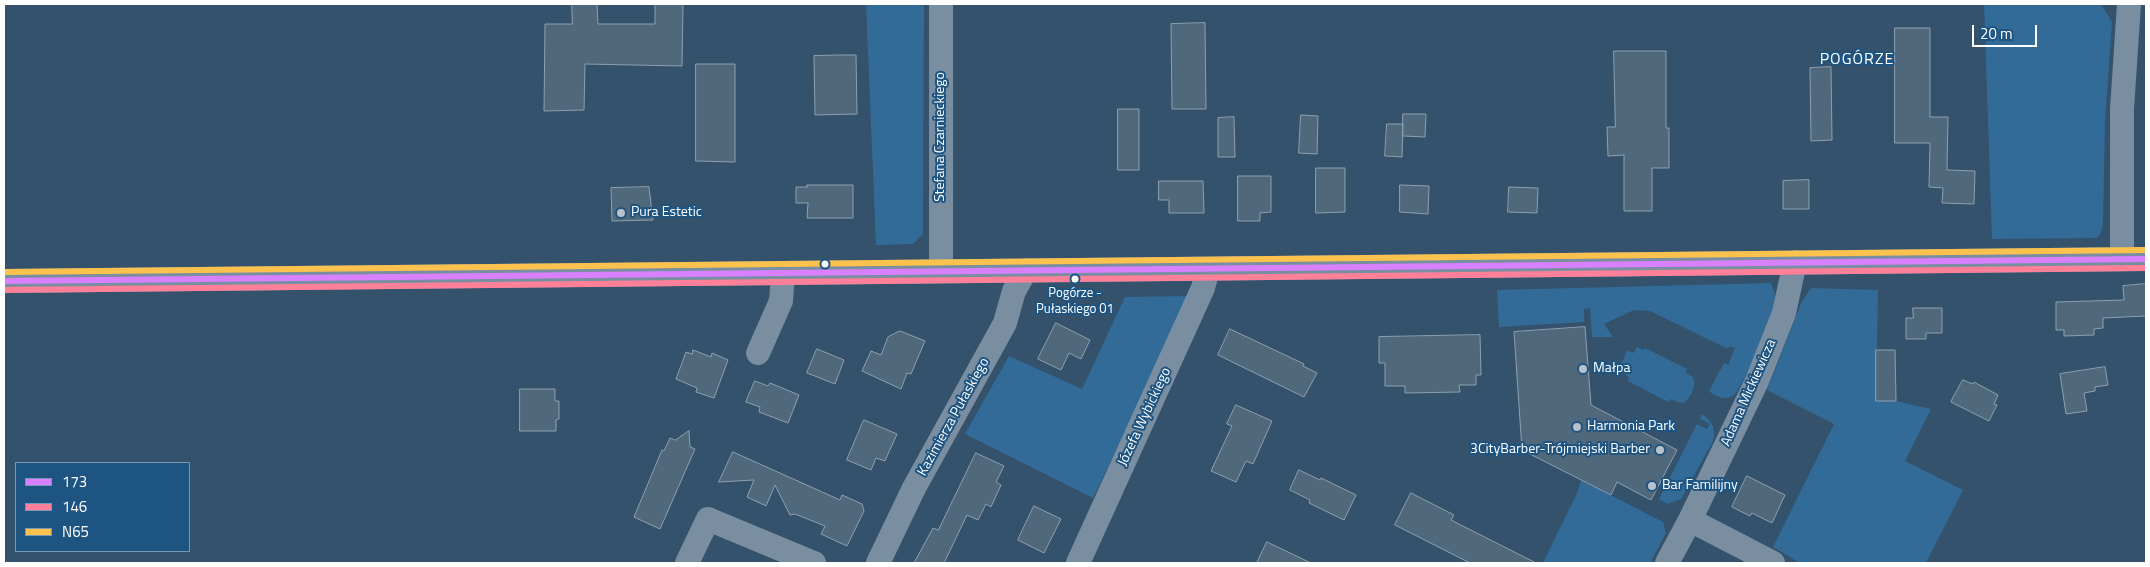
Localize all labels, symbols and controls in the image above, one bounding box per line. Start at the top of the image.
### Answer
scale bar [1975,15,2040,47]
text: 20 m [1980,22,2013,45]
district label: POGÓRZE [1819,50,1895,70]
street label: Stefana Czarnieckiego [933,72,949,202]
place label: Pura Estetic [631,205,702,221]
marker: Pura Estetic [615,207,627,219]
unlabelled marker [820,259,830,269]
marker: Pogórze - Pułaskiego 01 [1070,274,1080,284]
place label: Pogórze - Pułaskiego 01 [1036,286,1114,317]
street label: Adama Mickiewicza [1718,337,1780,449]
street label: Kazimierza Pułaskiego [915,355,993,479]
place label: Małpa [1593,361,1631,377]
marker: Małpa [1577,363,1589,375]
street label: Józefa Wybickiego [1115,365,1175,469]
place label: Harmonia Park [1587,419,1675,435]
marker: Harmonia Park [1571,421,1583,433]
place label: 3CityBarber-Trójmiejski Barber [1470,442,1650,458]
marker: 3CityBarber-Trójmiejski Barber [1654,444,1666,456]
legend [15,462,190,552]
text: 173 [62,470,87,493]
place label: Bar Familijny [1662,478,1738,494]
marker: Bar Familijny [1646,480,1658,492]
text: 146 [62,495,87,518]
text: N65 [62,520,89,543]

